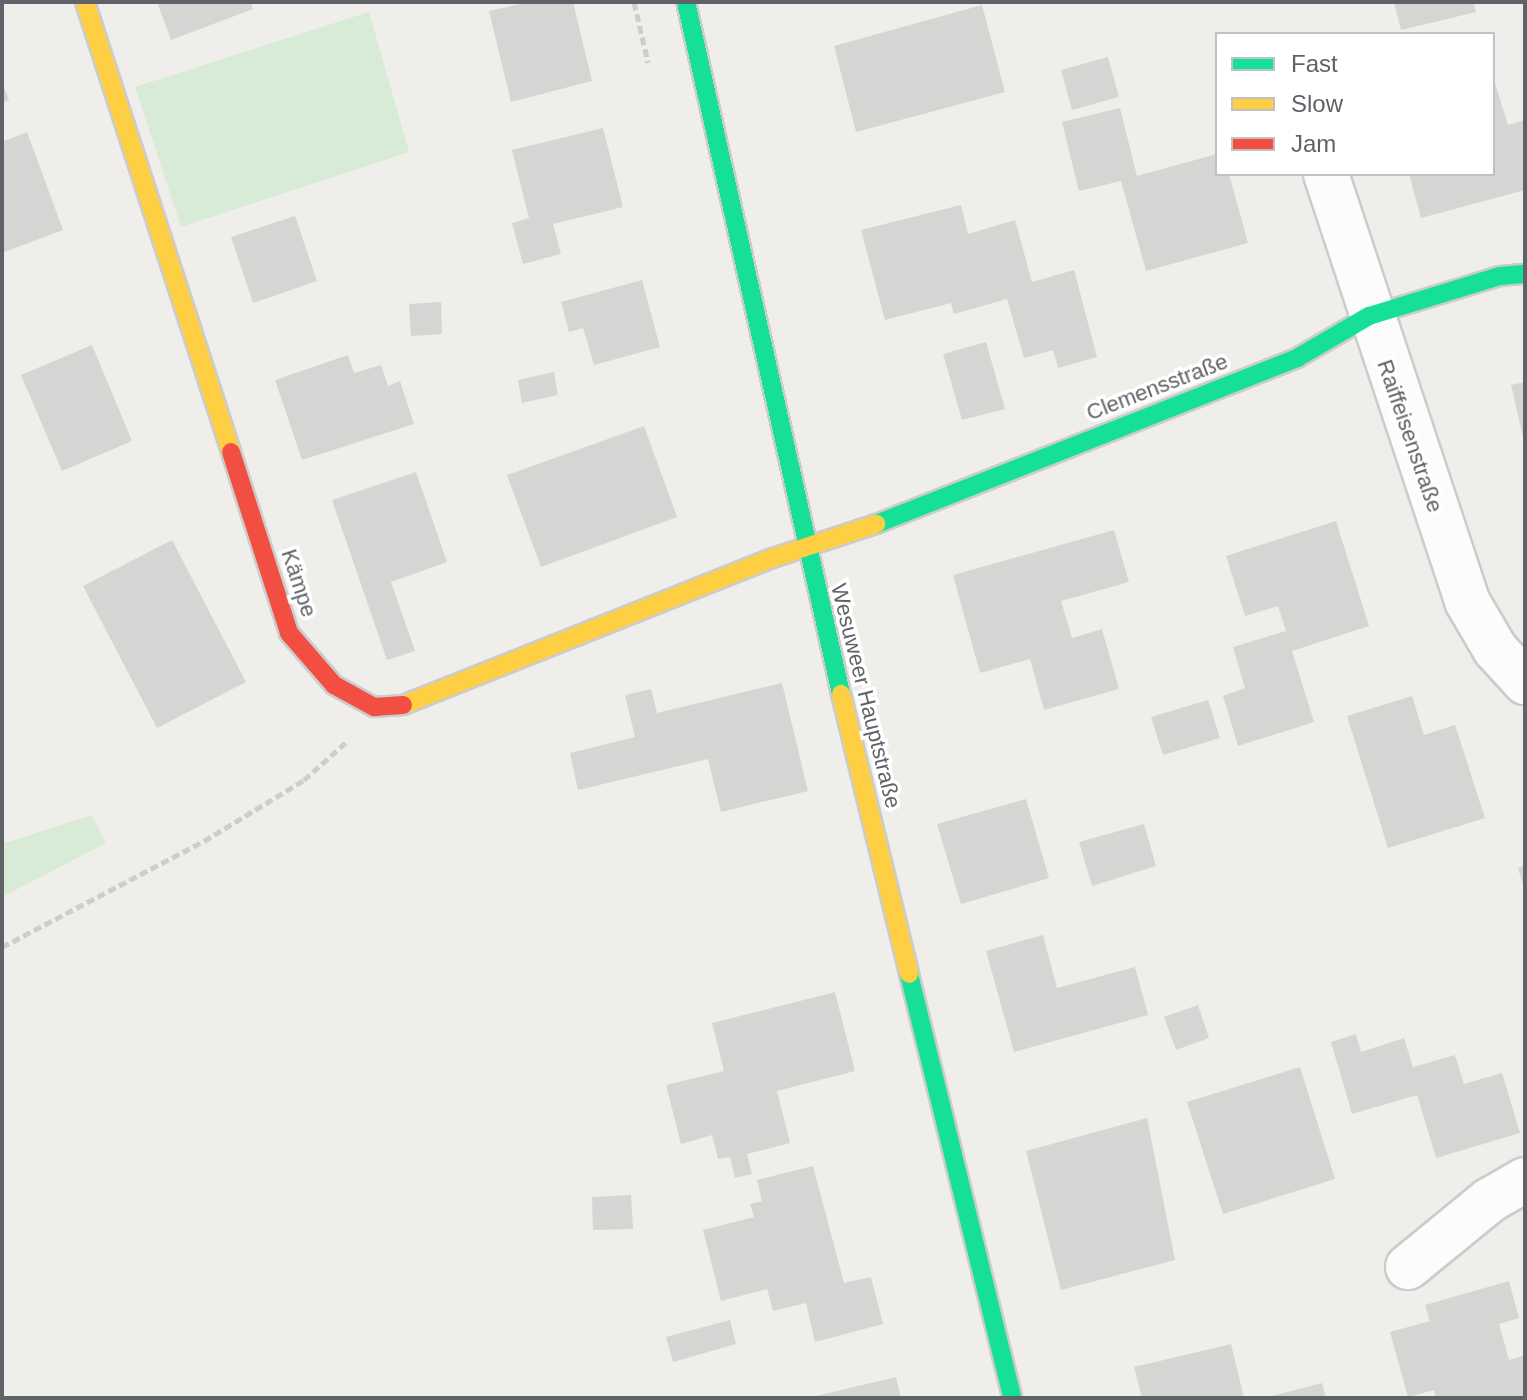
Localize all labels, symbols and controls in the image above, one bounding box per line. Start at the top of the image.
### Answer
legend [1215,32,1495,176]
text: Fast [1291,50,1338,77]
text: Slow [1291,90,1343,117]
text: Jam [1291,130,1336,157]
street label: Clemensstraße [1083,348,1231,426]
street label: Raiffeisenstraße [1372,356,1448,516]
street label: Kämpe [276,546,322,620]
street label: Wesuweer Hauptstraße [825,581,907,811]

